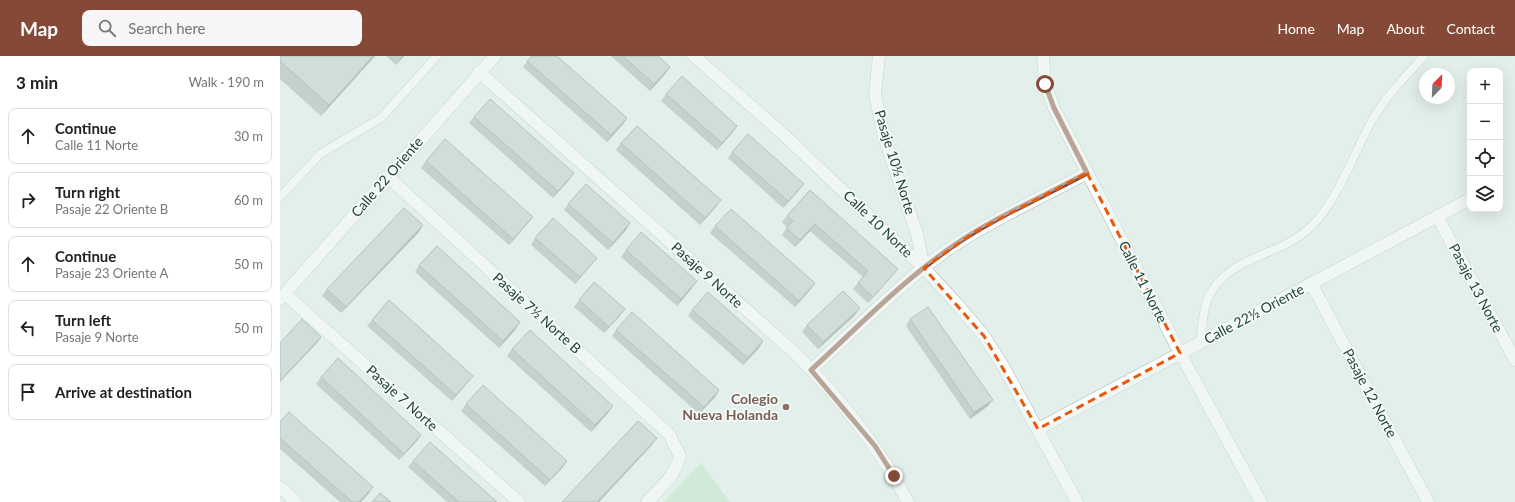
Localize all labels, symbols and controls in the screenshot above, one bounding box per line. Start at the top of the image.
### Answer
search box [82,10,362,46]
text: Map [20,17,58,40]
icon: search [96,17,118,39]
text: Search here [128,19,206,37]
text: Home [1277,20,1315,37]
text: Map [1337,20,1364,37]
text: About [1386,20,1424,37]
text: Contact [1446,20,1495,37]
north arrow [1419,68,1455,104]
map controls [1467,68,1503,212]
button: + [1467,68,1503,104]
text: 3 min [16,72,58,93]
text: Walk · 190 m [188,74,264,90]
route start [1036,75,1054,93]
button: − [1467,104,1503,140]
street label: Pasaje 10½ Norte [872,108,919,216]
text: Continue [55,119,116,137]
icon: ahead [17,125,39,147]
text: 30 m [234,128,263,144]
street label: Calle 22 Oriente [347,133,426,220]
text: Calle 11 Norte [55,137,138,153]
button: locate [1467,140,1503,176]
button: layers [1467,176,1503,212]
text: Turn right [55,183,120,201]
street label: Calle 10 Norte [840,186,916,261]
icon: right [17,189,39,211]
text: 60 m [234,192,263,208]
text: Pasaje 22 Oriente B [55,201,168,217]
street label: Pasaje 9 Norte [668,238,746,311]
street label: Calle 11 Norte [1116,238,1171,326]
street label: Pasaje 13 Norte [1446,240,1507,335]
text: Continue [55,247,116,265]
icon: ahead [17,253,39,275]
text: 50 m [234,256,263,272]
text: Pasaje 23 Oriente A [55,265,168,281]
street label: Pasaje 7½ Norte B [490,269,585,357]
street label: Calle 22½ Oriente [1201,280,1307,347]
text: Turn left [55,311,111,329]
icon: left [17,317,39,339]
text: 50 m [234,320,263,336]
text: Pasaje 9 Norte [55,329,139,345]
street label: Pasaje 12 Norte [1340,345,1401,440]
street label: Pasaje 7 Norte [363,361,441,434]
icon: arrive [17,381,39,403]
text: Arrive at destination [55,383,192,401]
place label: Colegio Nueva Holanda [682,390,778,423]
marker: Colegio Nueva Holanda [781,402,791,412]
route end [885,467,903,485]

